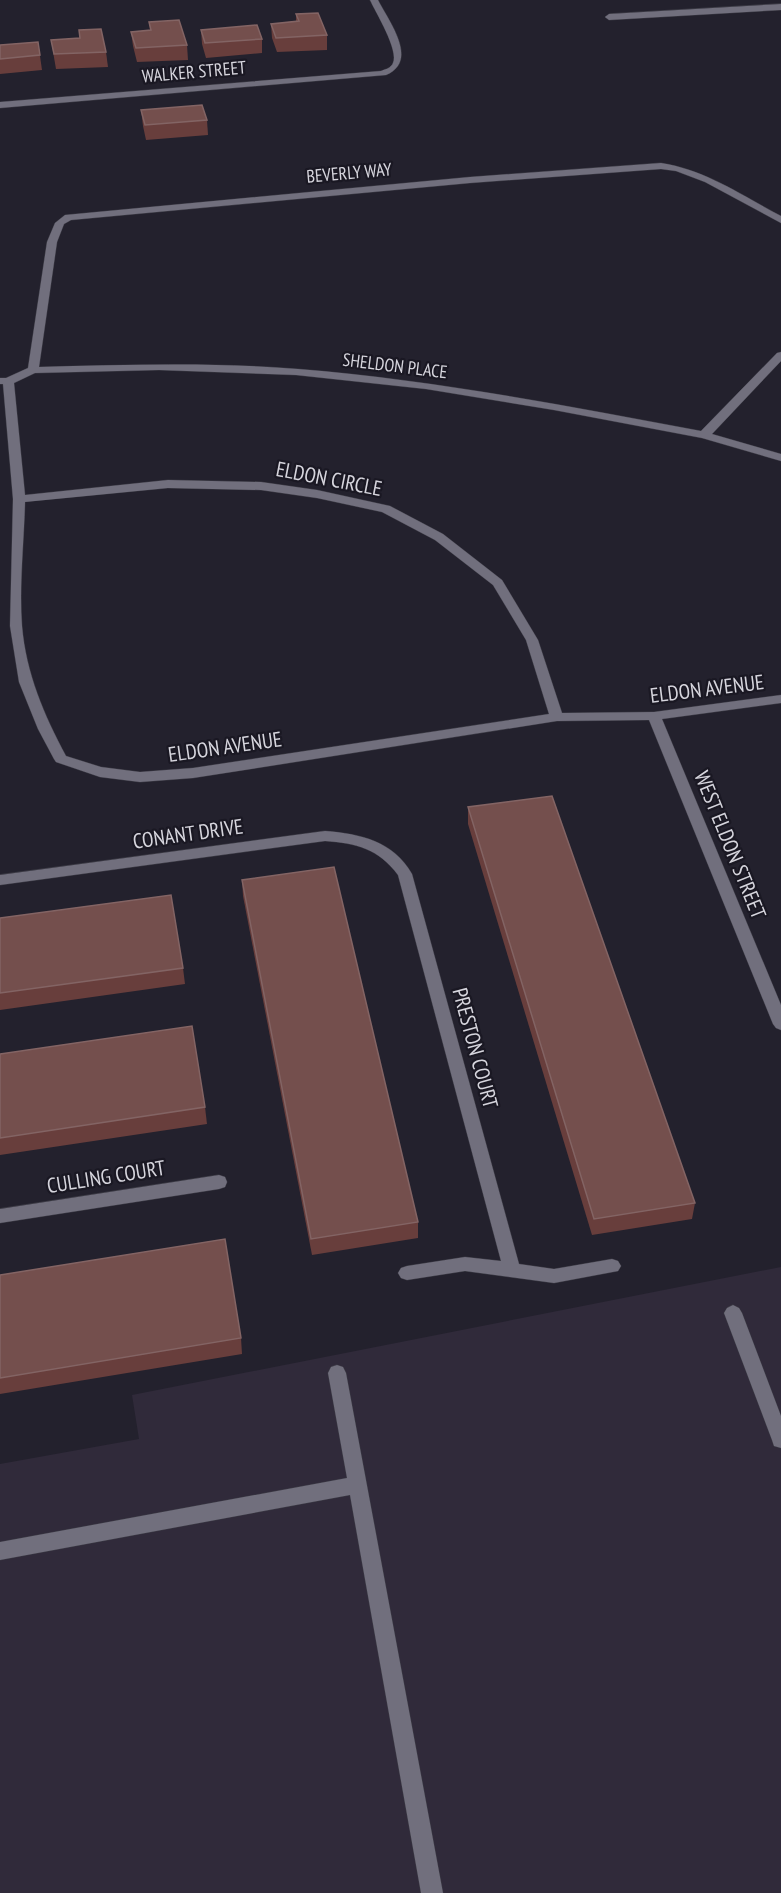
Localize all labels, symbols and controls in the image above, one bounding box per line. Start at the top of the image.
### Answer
street label: WALKER STREET [141,55,247,88]
street label: BEVERLY WAY [305,157,393,188]
street label: SHELDON PLACE [341,348,449,383]
street label: ELDON CIRCLE [274,455,384,502]
street label: ELDON AVENUE [648,668,765,709]
street label: ELDON AVENUE [166,725,284,768]
street label: WEST ELDON STREET [689,767,773,923]
street label: CONANT DRIVE [131,812,245,855]
street label: PRESTON COURT [446,985,505,1112]
street label: CULLING COURT [45,1154,167,1199]

